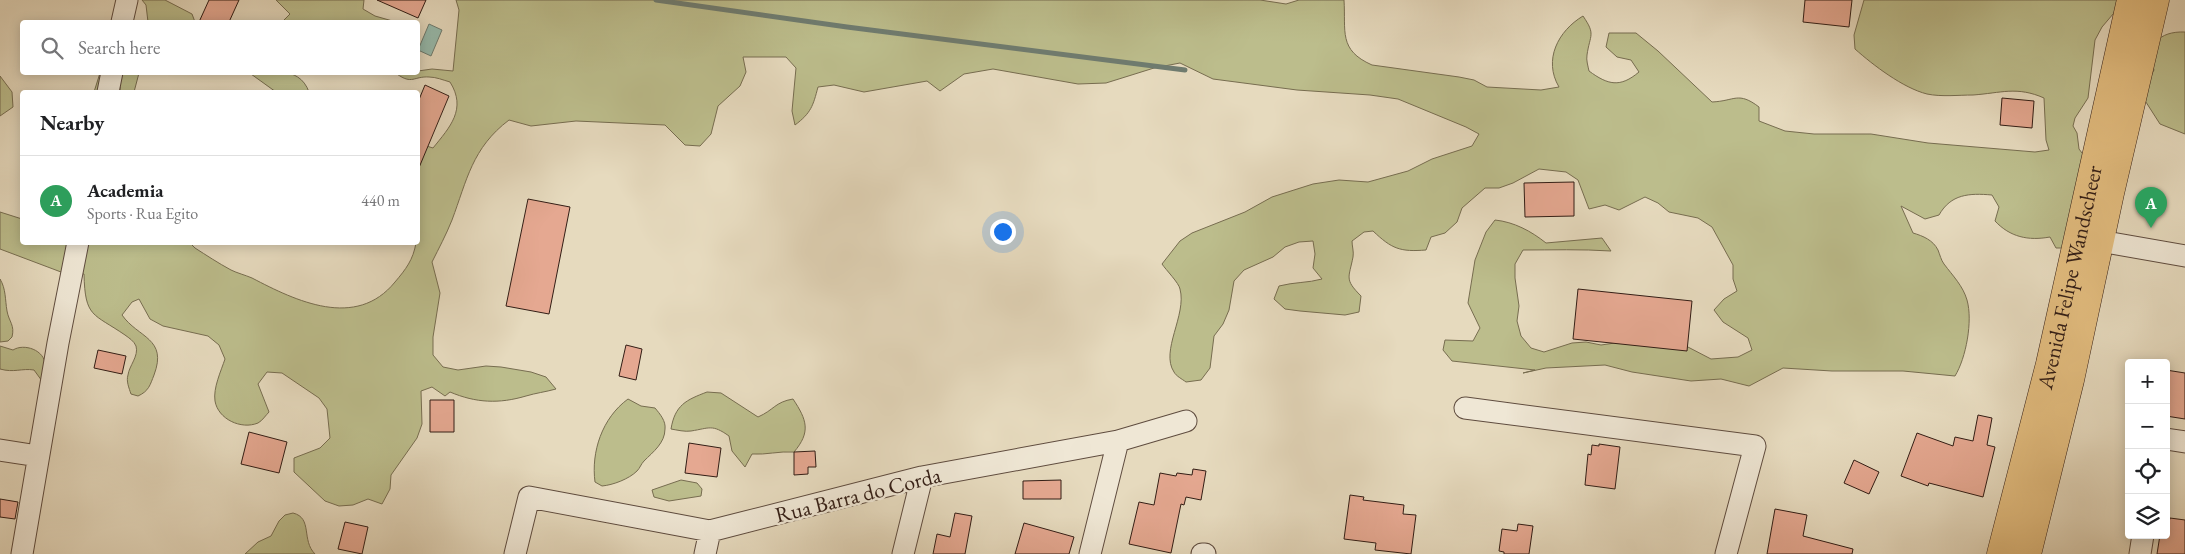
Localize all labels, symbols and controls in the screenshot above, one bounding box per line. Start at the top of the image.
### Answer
search box [20,20,420,75]
icon: search [38,34,66,62]
text: Search here [78,35,160,60]
text: Nearby [40,109,104,136]
street label: Avenida Felipe Wandscheer [2029,162,2108,393]
text: Academia [87,178,164,203]
pin: A [2135,187,2167,228]
text: A [50,190,62,211]
text: 440 m [361,190,400,211]
text: Sports · Rua Egito [87,203,198,224]
your location [990,219,1016,245]
map controls [2125,359,2170,539]
button: + [2125,359,2170,404]
button: − [2125,404,2170,449]
button: locate [2125,449,2170,494]
street label: Rua Barra do Corda [772,460,944,530]
button: layers [2125,494,2170,539]

